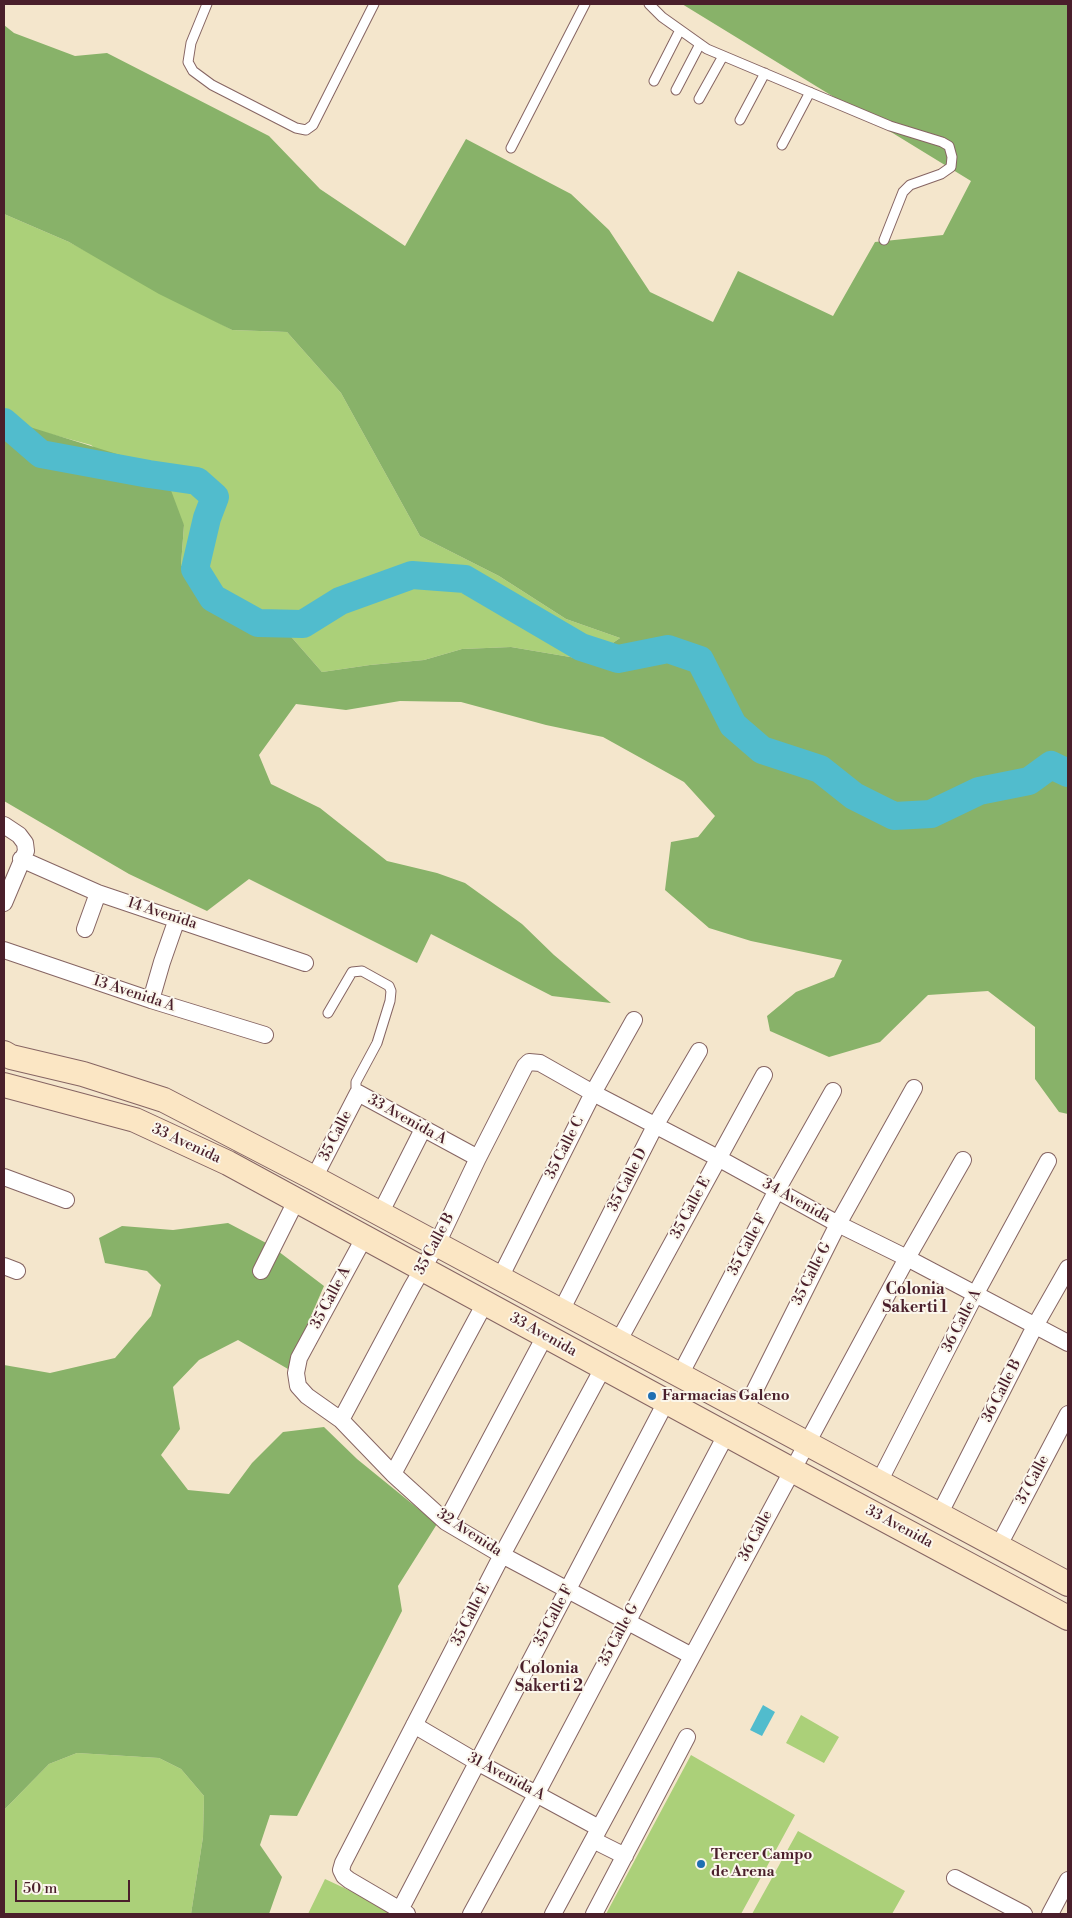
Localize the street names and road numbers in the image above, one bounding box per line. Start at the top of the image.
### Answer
street label: 14 Avenida [125,894,199,934]
street label: 13 Avenida A [91,972,177,1016]
street label: 33 Avenida A [364,1091,450,1149]
street label: 35 Calle [316,1108,356,1164]
street label: 35 Calle C [542,1114,588,1182]
street label: 33 Avenida [149,1120,223,1168]
street label: 35 Calle D [604,1145,652,1215]
street label: 35 Calle E [667,1174,715,1242]
street label: 34 Avenida [759,1175,833,1227]
street label: 35 Calle B [411,1210,459,1278]
street label: 35 Calle F [724,1211,772,1279]
street label: 35 Calle G [789,1240,835,1308]
street label: 35 Calle A [307,1264,355,1332]
street label: 36 Calle A [939,1287,985,1355]
street label: 33 Avenida [506,1309,580,1361]
street label: 36 Calle B [978,1356,1026,1426]
street label: 37 Calle [1013,1452,1053,1508]
street label: 33 Avenida [862,1502,936,1552]
street label: 32 Avenida [433,1505,505,1561]
street label: 36 Calle [735,1508,777,1564]
street label: 35 Calle E [448,1581,494,1649]
street label: 35 Calle F [530,1582,578,1650]
street label: 35 Calle G [595,1601,643,1669]
street label: 31 Avenida A [464,1749,548,1805]

